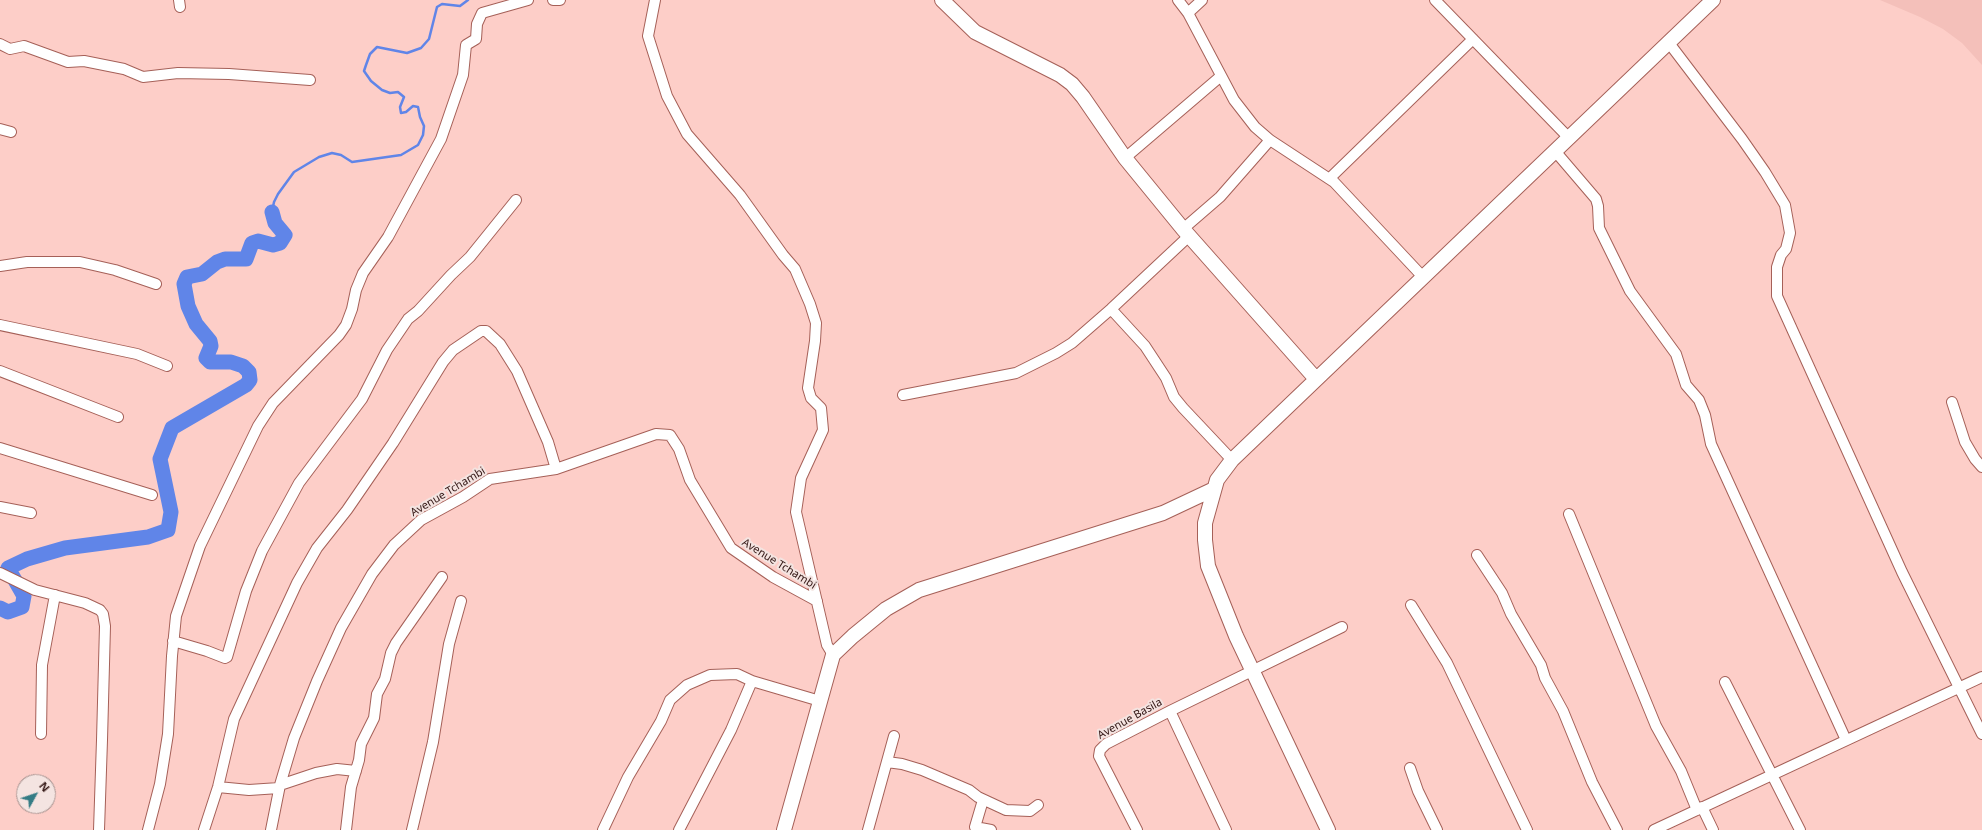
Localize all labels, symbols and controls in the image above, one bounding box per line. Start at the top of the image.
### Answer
street label: Avenue Tchambi [408,464,488,520]
street label: Avenue Tchambi [739,536,819,592]
street label: Avenue Basila [1095,696,1165,742]
north arrow [16,774,56,814]
text: N [36,778,53,795]

